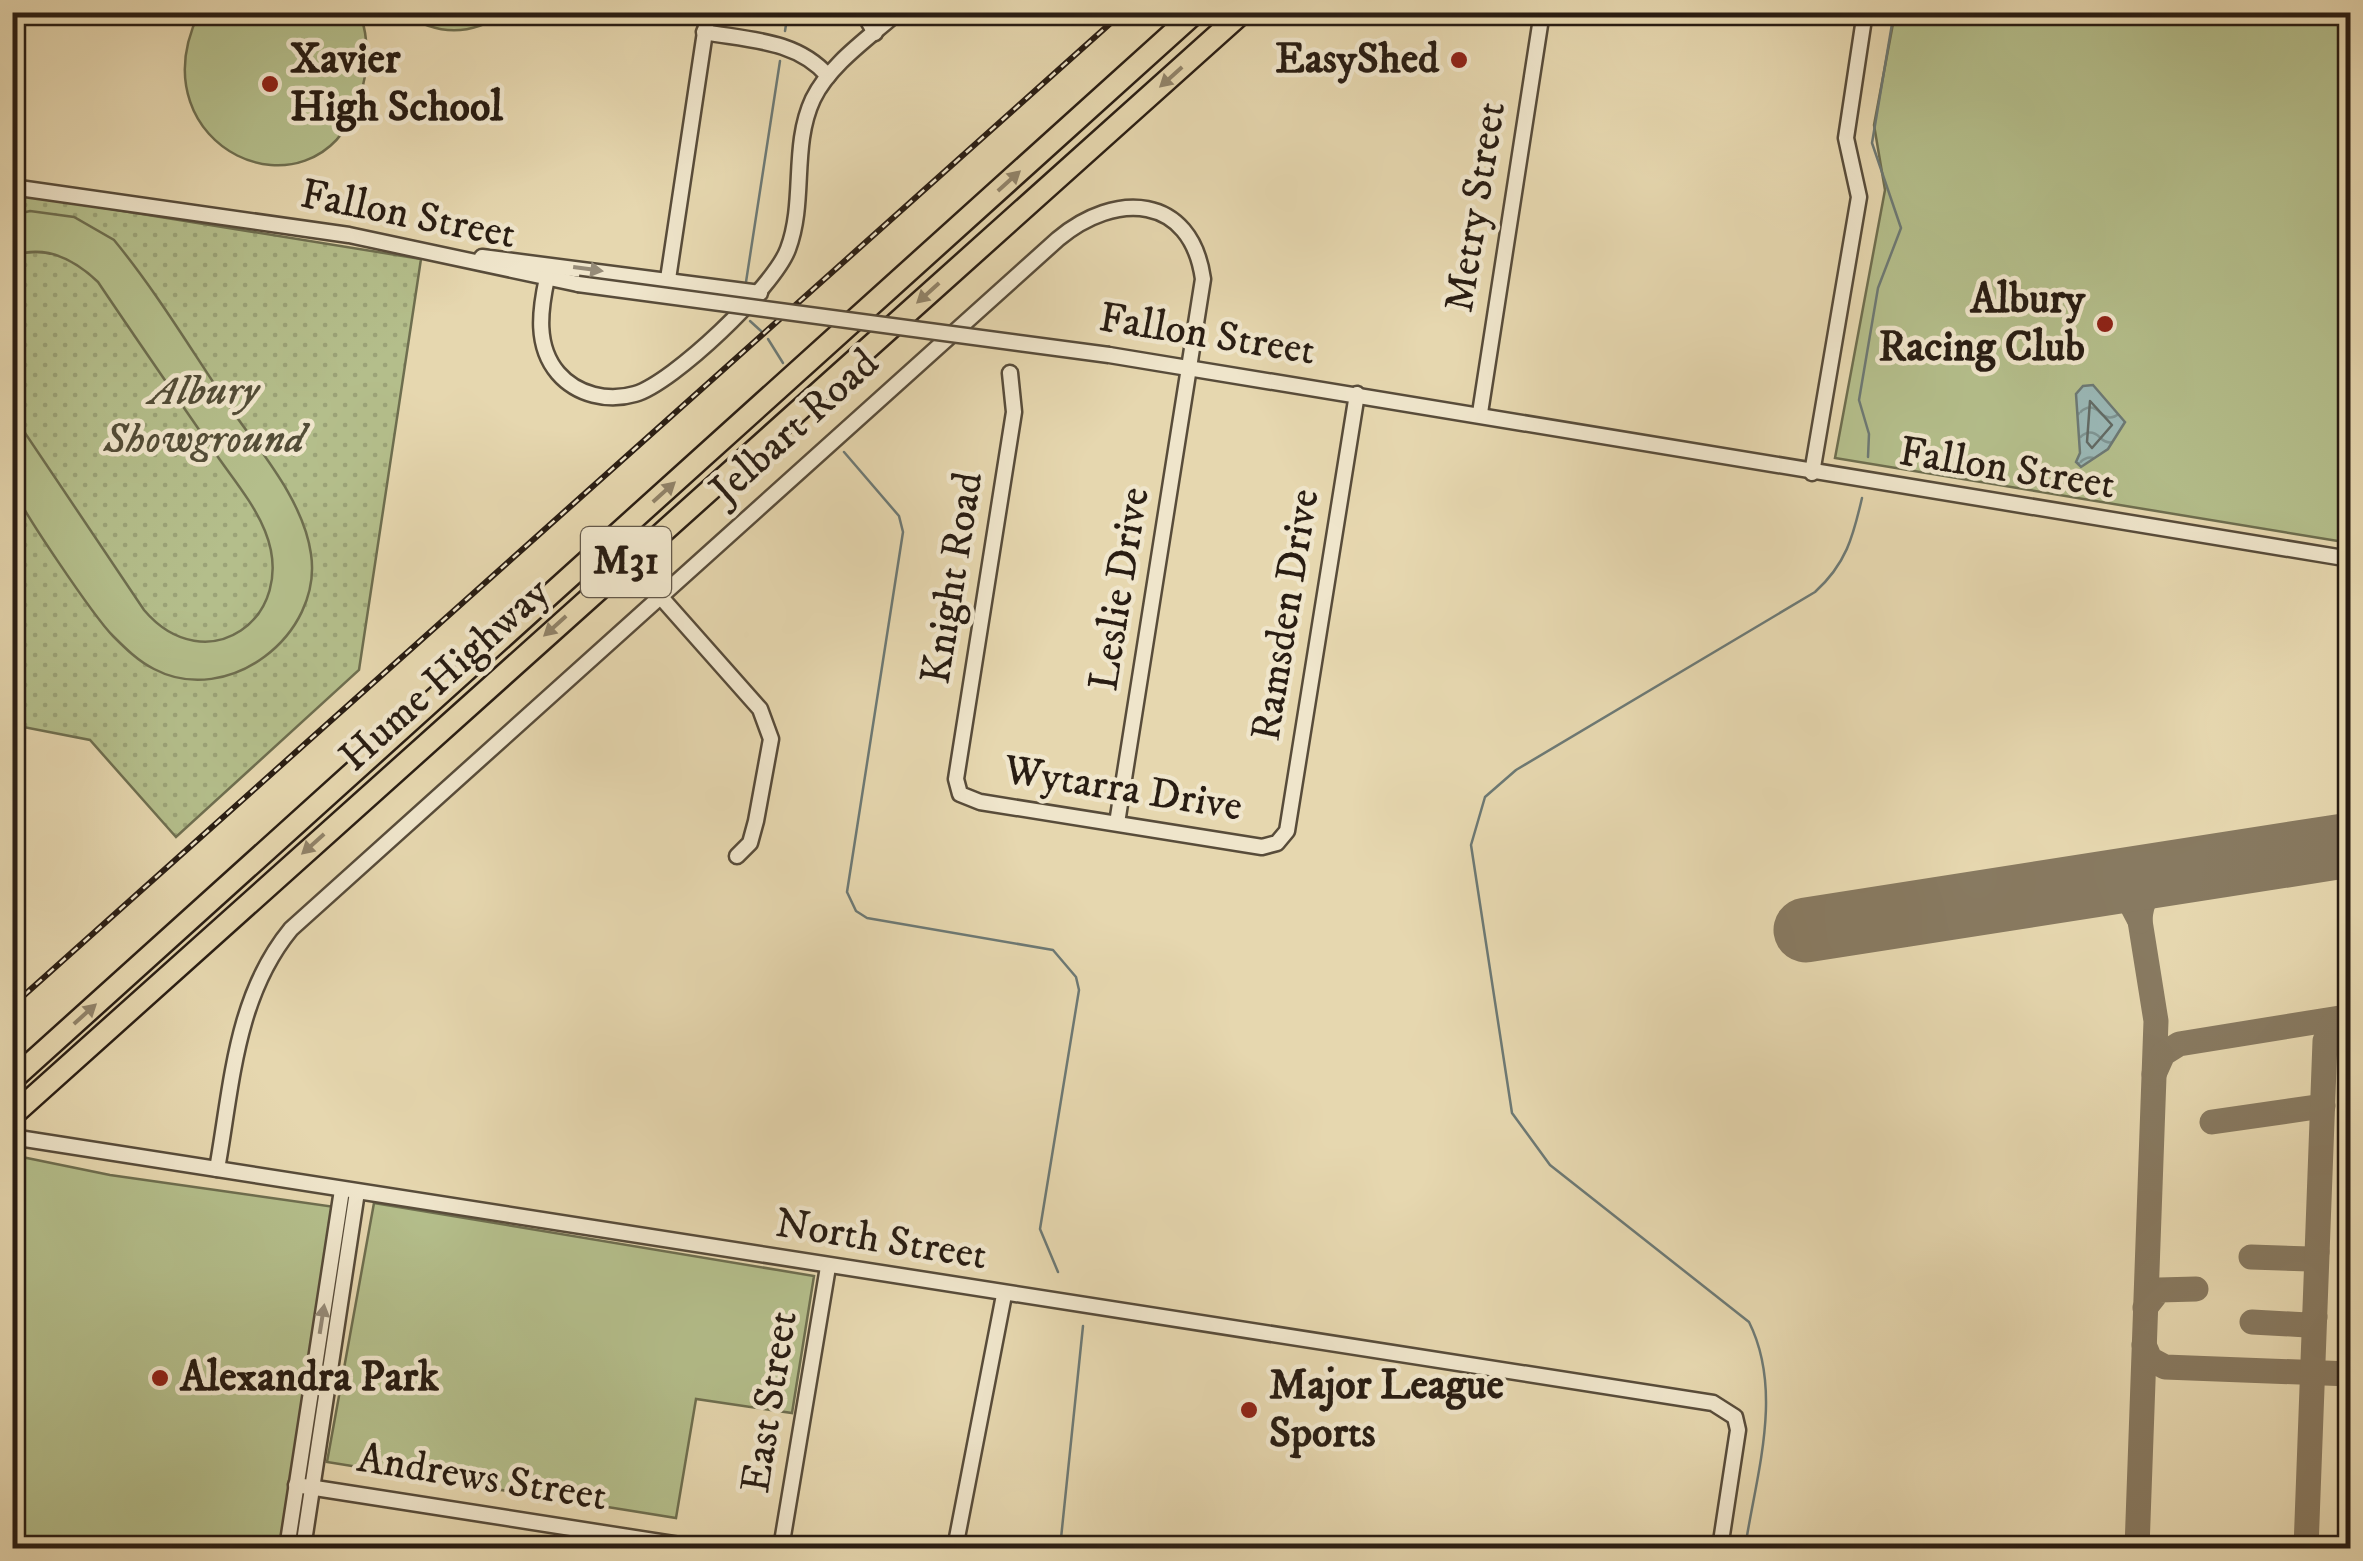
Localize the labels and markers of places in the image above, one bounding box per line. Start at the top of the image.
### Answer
place label: Xavier High School [290,34,504,134]
place label: EasyShed [1275,34,1440,86]
marker: EasyShed [1448,49,1470,71]
marker: Xavier High School [259,73,281,95]
place label: Albury Racing Club [1879,274,2086,374]
marker: Albury Racing Club [2094,313,2116,335]
place label: Alexandra Park [179,1352,440,1404]
place label: Major League Sports [1269,1360,1504,1460]
marker: Alexandra Park [149,1367,171,1389]
marker: Major League Sports [1238,1399,1260,1421]

